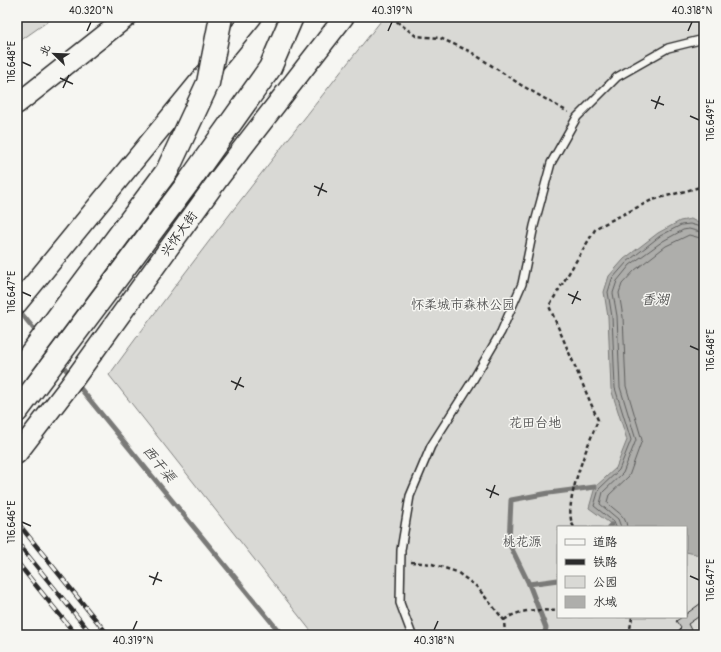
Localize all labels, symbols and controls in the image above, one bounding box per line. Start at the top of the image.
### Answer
text: 40.320°N [69,5,113,17]
text: 40.319°N [372,5,413,17]
text: 40.318°N [672,5,712,17]
north arrow [34,34,74,74]
text: 116.648°E [6,41,18,83]
text: 北 [37,43,53,58]
text: 116.649°E [705,99,717,141]
street label: 兴怀大街 [157,208,201,260]
text: 116.647°E [6,271,18,313]
water label: 香湖 [641,291,671,308]
park label: 怀柔城市森林公园 [411,297,515,313]
text: 116.648°E [705,329,717,371]
park label: 花田台地 [509,415,561,431]
water label: 西干渠 [139,442,179,486]
text: 116.646°E [6,501,18,543]
legend [557,526,687,618]
park label: 桃花源 [502,534,542,550]
text: 道路 [593,535,617,550]
text: 铁路 [593,555,617,570]
text: 116.647°E [705,559,717,601]
text: 公园 [593,575,617,590]
text: 水域 [593,595,617,610]
text: 40.319°N [113,635,154,647]
text: 40.318°N [414,635,454,647]

